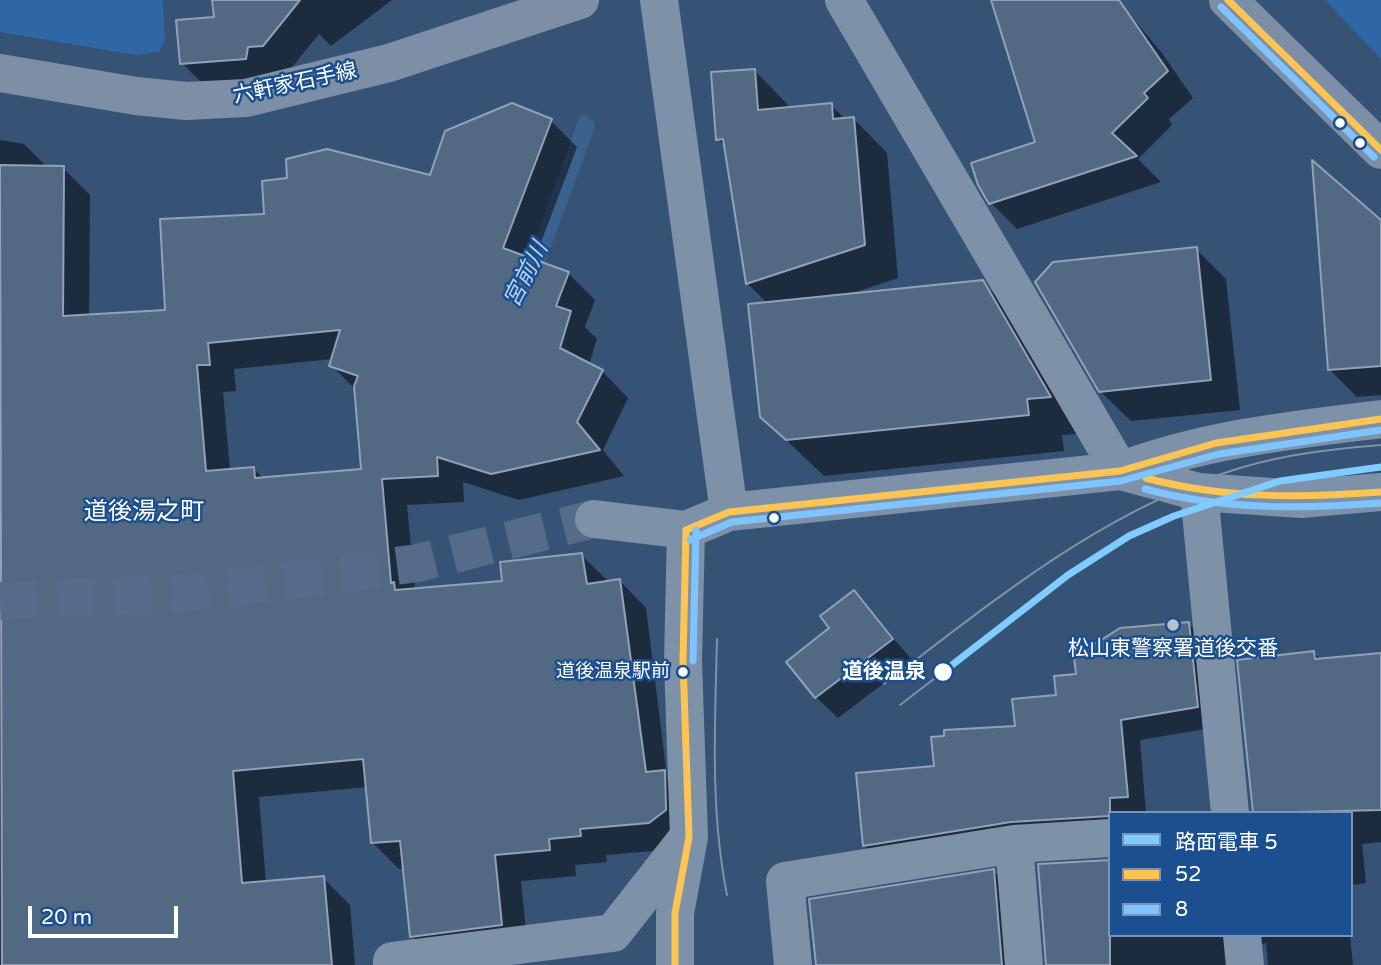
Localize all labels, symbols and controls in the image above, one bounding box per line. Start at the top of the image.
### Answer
street label: 六軒家石手線 [231,59,359,109]
unlabelled marker [1333,116,1347,130]
unlabelled marker [1353,136,1367,150]
water label: 宮前川 [499,238,555,312]
district label: 道後湯之町 [84,499,204,527]
unlabelled marker [767,511,781,525]
marker: 松山東警察署道後交番 [1165,617,1181,633]
place label: 松山東警察署道後交番 [1068,636,1278,662]
place label: 道後温泉 [842,659,926,685]
place label: 道後温泉駅前 [556,661,670,683]
marker: 道後温泉 [932,661,954,683]
marker: 道後温泉駅前 [676,665,690,679]
legend [1108,811,1353,937]
text: 路面電車 5 [1175,830,1278,855]
text: 52 [1175,862,1201,887]
scale bar [32,892,182,936]
text: 8 [1175,897,1188,922]
text: 20 m [41,905,92,930]

